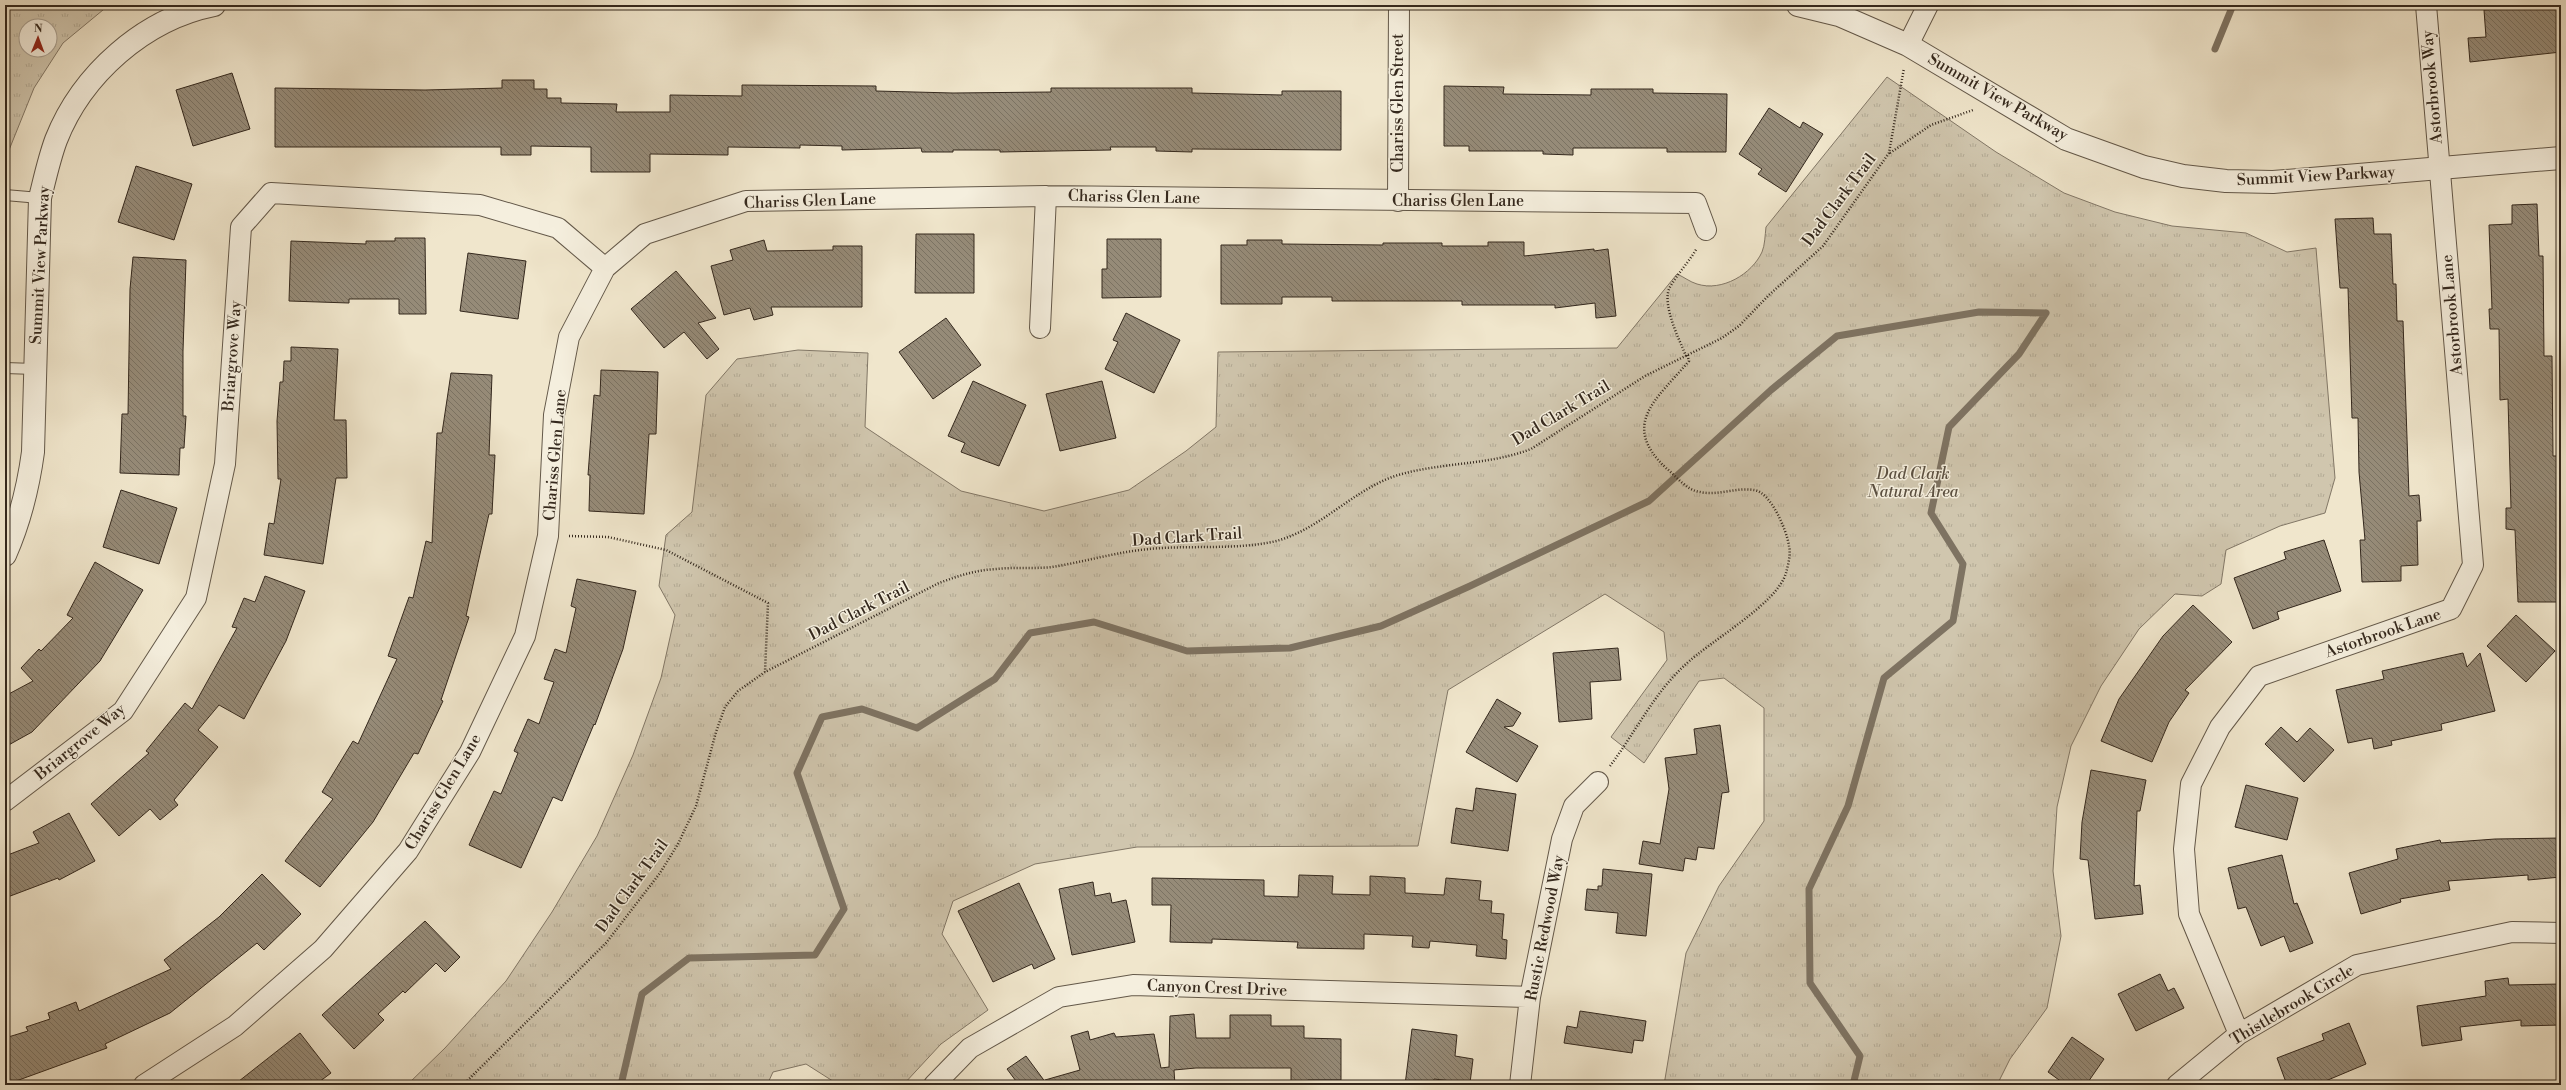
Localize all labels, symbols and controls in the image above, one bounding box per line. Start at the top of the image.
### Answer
north arrow [18,18,58,58]
text: N [34,22,43,36]
street label: Astorbrook Way [2417,29,2447,146]
street label: Chariss Glen Street [1388,33,1408,173]
street label: Summit View Parkway [1924,49,2072,145]
street label: Dad Clark Trail [1798,150,1880,250]
street label: Summit View Parkway [2236,162,2396,190]
street label: Summit View Parkway [26,185,54,345]
street label: Chariss Glen Lane [1068,186,1200,208]
street label: Chariss Glen Lane [744,189,876,213]
street label: Chariss Glen Lane [1392,191,1524,211]
street label: Astorbrook Lane [2437,254,2467,377]
street label: Briargrove Way [218,300,246,413]
street label: Dad Clark Trail [1508,376,1614,450]
street label: Chariss Glen Lane [539,388,571,522]
park label: Dad Clark Natural Area [1867,464,1959,502]
street label: Dad Clark Trail [1131,523,1243,551]
street label: Dad Clark Trail [805,577,913,645]
street label: Astorbrook Lane [2322,604,2444,663]
street label: Briargrove Way [30,699,130,785]
street label: Chariss Glen Lane [400,730,486,854]
street label: Dad Clark Trail [591,835,673,937]
street label: Rustic Redwood Way [1521,853,1569,1003]
street label: Thistlebrook Circle [2226,960,2358,1050]
street label: Canyon Crest Drive [1146,976,1288,1000]

